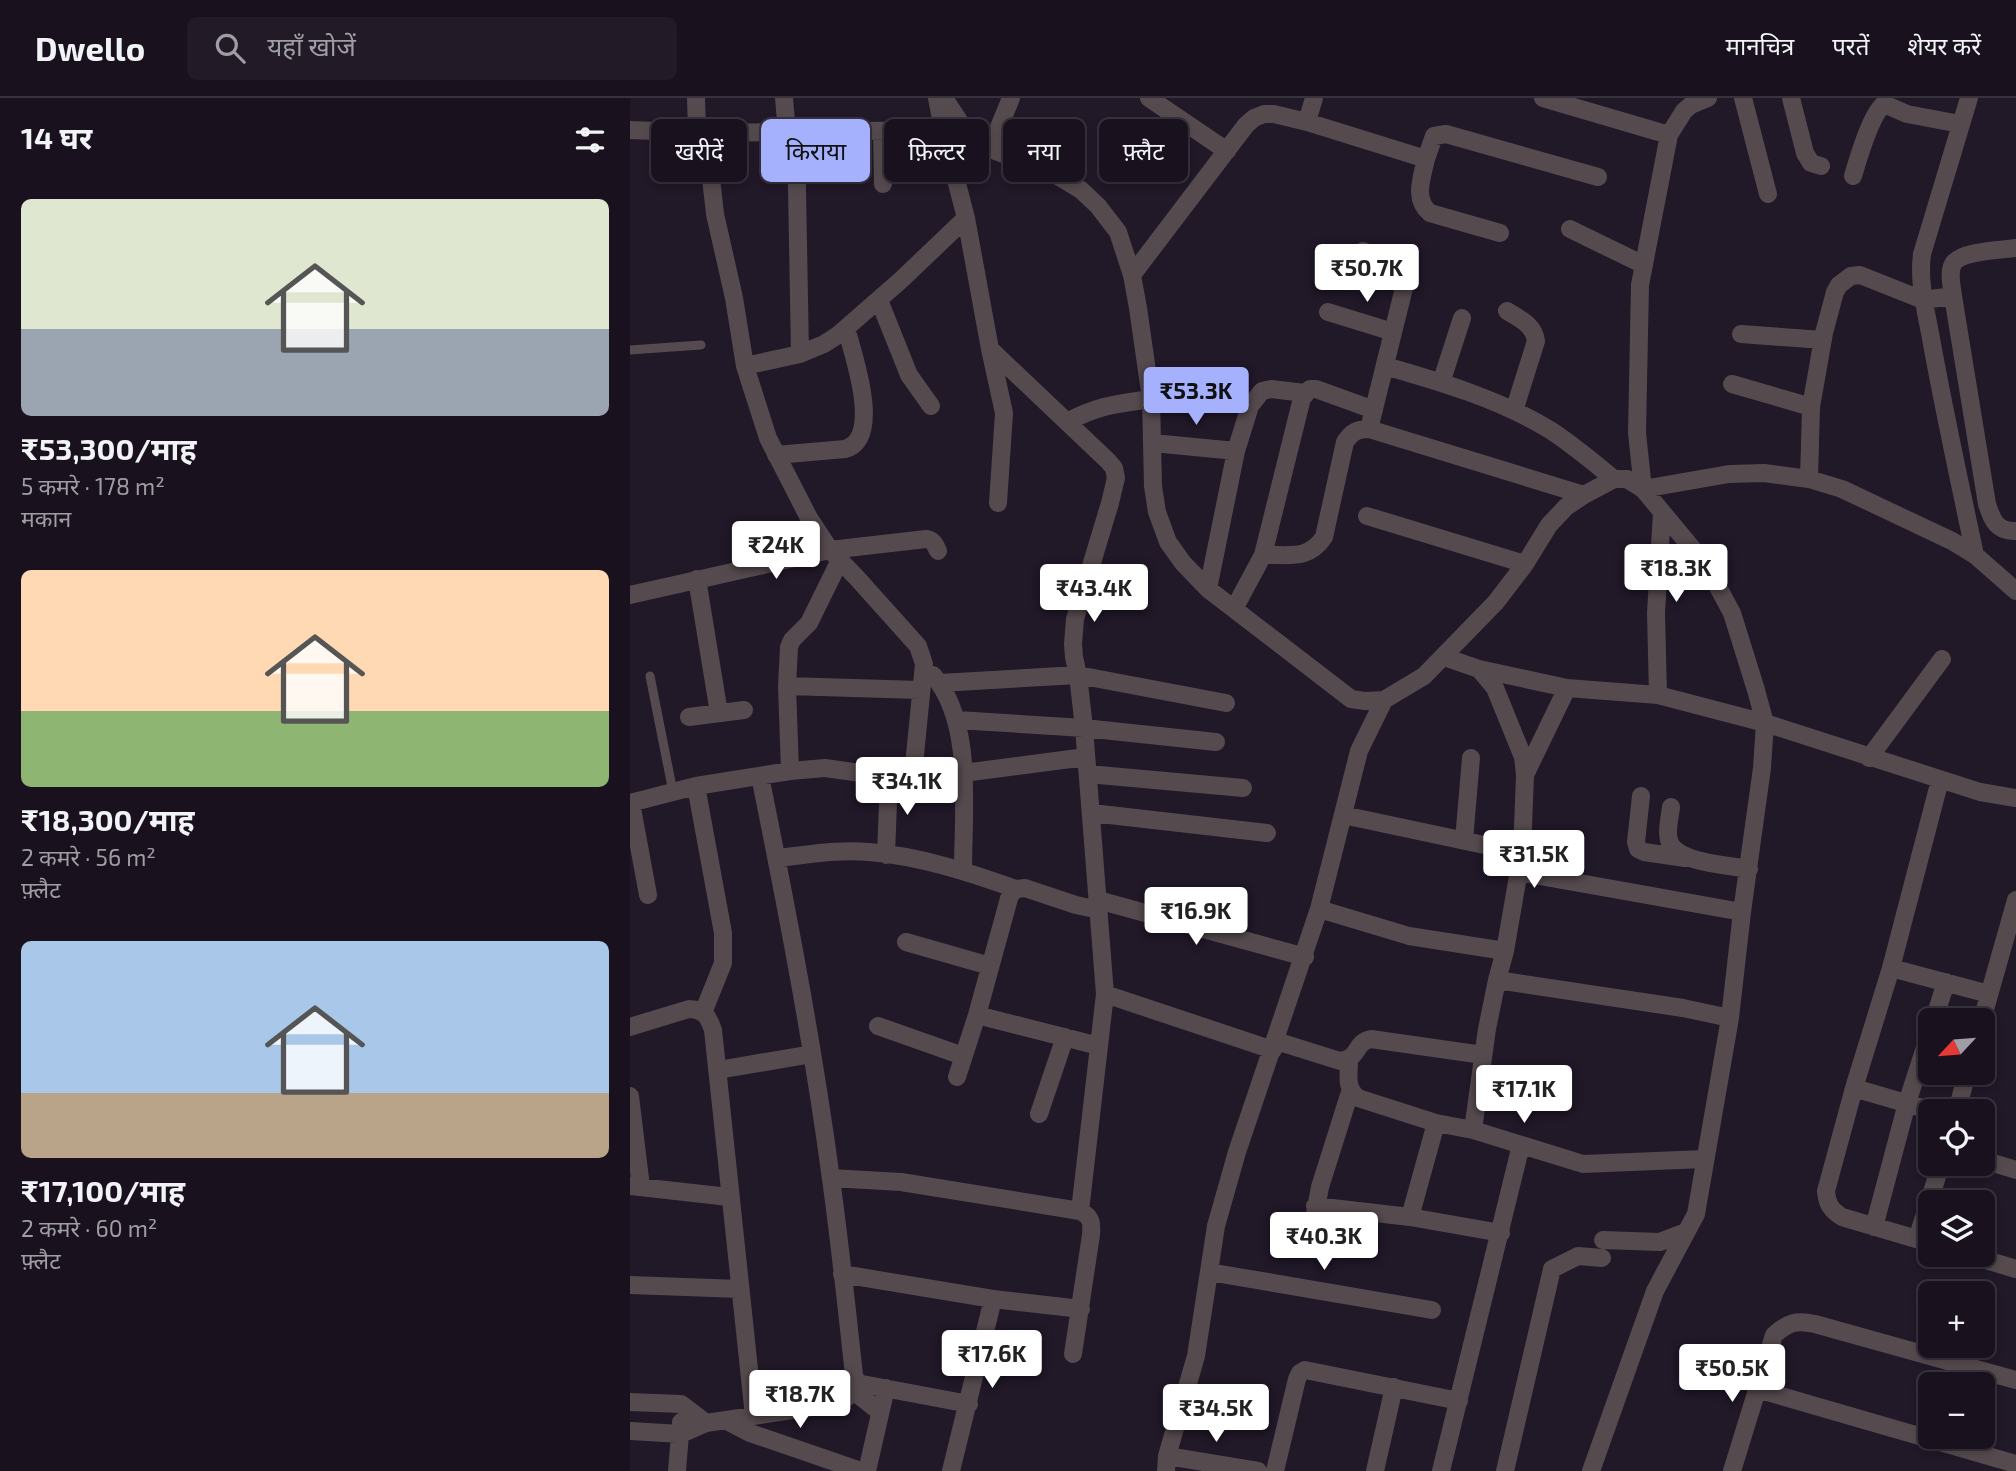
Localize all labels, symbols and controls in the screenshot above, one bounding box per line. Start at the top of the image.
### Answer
search box [187,17,677,80]
text: Dwello [35,28,145,68]
icon: search [211,29,249,67]
text: यहाँ खोजें [267,30,356,61]
text: मानचित्र [1726,31,1794,60]
text: परतें [1832,31,1869,60]
text: शेयर करें [1907,31,1981,60]
text: 14 घर [21,119,92,155]
chip: खरीदें [651,119,747,182]
chip: किराया [761,119,870,182]
chip: फ़िल्टर [884,119,989,182]
chip: नया [1003,119,1085,182]
chip: फ़्लैट [1099,119,1188,182]
icon: filters [571,121,609,159]
pin: ₹50.7K [1310,244,1424,304]
icon: home [252,245,378,371]
text: ₹50.7K [1331,253,1403,281]
pin: ₹53.3K [1139,368,1253,427]
text: ₹53.3K [1160,376,1232,404]
text: ₹53,300/माह [21,430,196,466]
text: 5 कमरे · 178 m² [21,472,165,500]
text: मकान [21,504,71,532]
pin: ₹24K [735,522,817,581]
text: ₹24K [748,530,804,558]
pin: ₹18.3K [1619,545,1733,604]
text: ₹18.3K [1640,553,1712,581]
pin: ₹43.4K [1037,564,1151,624]
text: ₹43.4K [1056,573,1132,601]
icon: home [252,616,378,742]
pin: ₹34.1K [850,758,964,817]
text: ₹34.1K [872,766,942,794]
text: ₹18,300/माह [21,801,194,837]
pin: ₹31.5K [1477,830,1591,890]
text: ₹31.5K [1499,839,1569,867]
text: 2 कमरे · 56 m² [21,843,156,871]
text: फ़्लैट [21,875,61,903]
pin: ₹16.9K [1139,888,1253,947]
text: ₹16.9K [1161,896,1231,924]
icon: home [252,987,378,1113]
north arrow [1918,1008,1995,1085]
map controls [1918,1008,1995,1449]
pin: ₹17.1K [1467,1066,1581,1125]
text: ₹17.1K [1492,1074,1556,1102]
button: locate [1918,1099,1995,1176]
text: ₹17,100/माह [21,1172,185,1208]
button: layers [1918,1190,1995,1267]
pin: ₹40.3K [1267,1212,1381,1272]
text: 2 कमरे · 60 m² [21,1214,157,1242]
text: ₹40.3K [1286,1221,1362,1249]
text: फ़्लैट [21,1246,61,1274]
button: + [1918,1281,1995,1358]
pin: ₹17.6K [935,1330,1049,1390]
text: ₹17.6K [958,1339,1026,1367]
pin: ₹50.5K [1675,1344,1789,1404]
text: ₹50.5K [1695,1353,1769,1381]
pin: ₹18.7K [743,1370,857,1430]
button: − [1918,1372,1995,1449]
text: ₹18.7K [765,1379,835,1407]
pin: ₹34.5K [1159,1384,1273,1444]
text: ₹34.5K [1179,1393,1253,1421]

